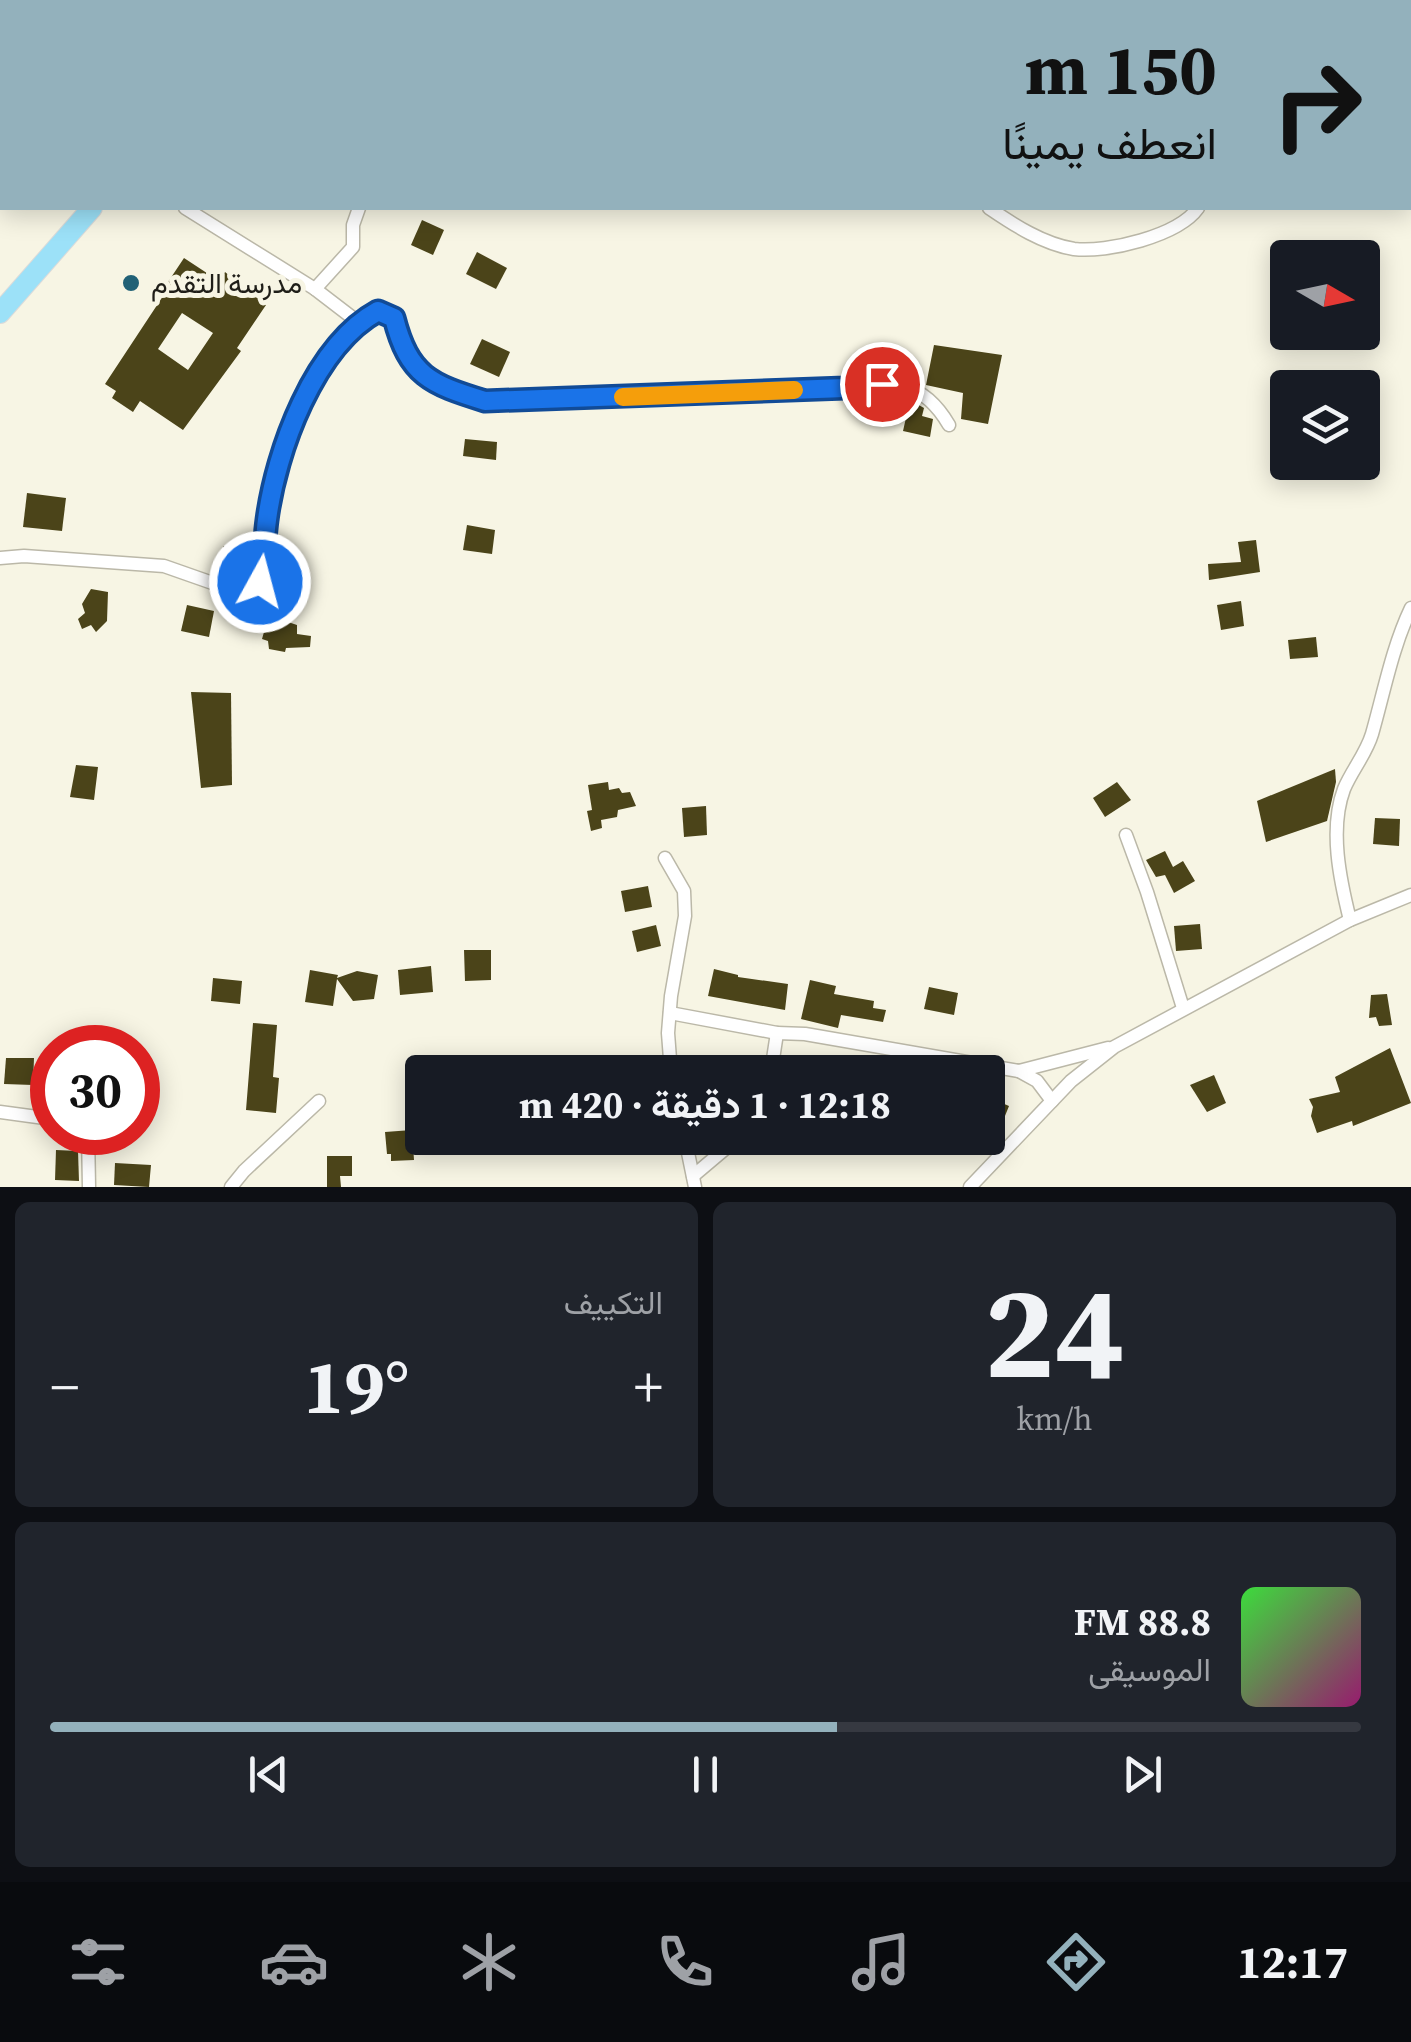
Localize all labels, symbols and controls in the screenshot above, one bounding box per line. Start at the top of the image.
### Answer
text: 150 m [1025,21,1217,117]
icon: right [1252,40,1382,170]
text: انعطف يمينًا [1002,112,1217,174]
north arrow [1270,240,1380,350]
map controls [1270,240,1380,480]
place label: مدرسة التقدم [151,264,302,302]
marker: مدرسة التقدم [120,272,142,294]
pin [840,342,925,427]
icon: arrive [855,357,910,412]
button: layers [1270,370,1380,480]
position arrow [208,530,312,634]
speed limit sign: 30 [30,1025,160,1155]
text: 12:18 · 1 دقيقة · 420 m [519,1079,891,1131]
text: 24 [984,1242,1125,1421]
text: التكييف [564,1281,663,1325]
text: 19° [304,1335,409,1438]
text: − [50,1349,79,1424]
text: + [634,1349,663,1424]
text: km/h [1016,1397,1093,1441]
text: 88.8 FM [1074,1596,1211,1648]
text: الموسيقى [1088,1648,1211,1692]
icon: previous [241,1747,296,1802]
icon: pause [678,1747,733,1802]
icon: next [1115,1747,1170,1802]
icon: filters [63,1927,133,1997]
icon: car [259,1927,329,1997]
icon: climate [454,1927,524,1997]
icon: phone [650,1927,720,1997]
icon: music [846,1927,916,1997]
icon: directions [1041,1927,1111,1997]
text: 12:17 [1237,1931,1348,1993]

